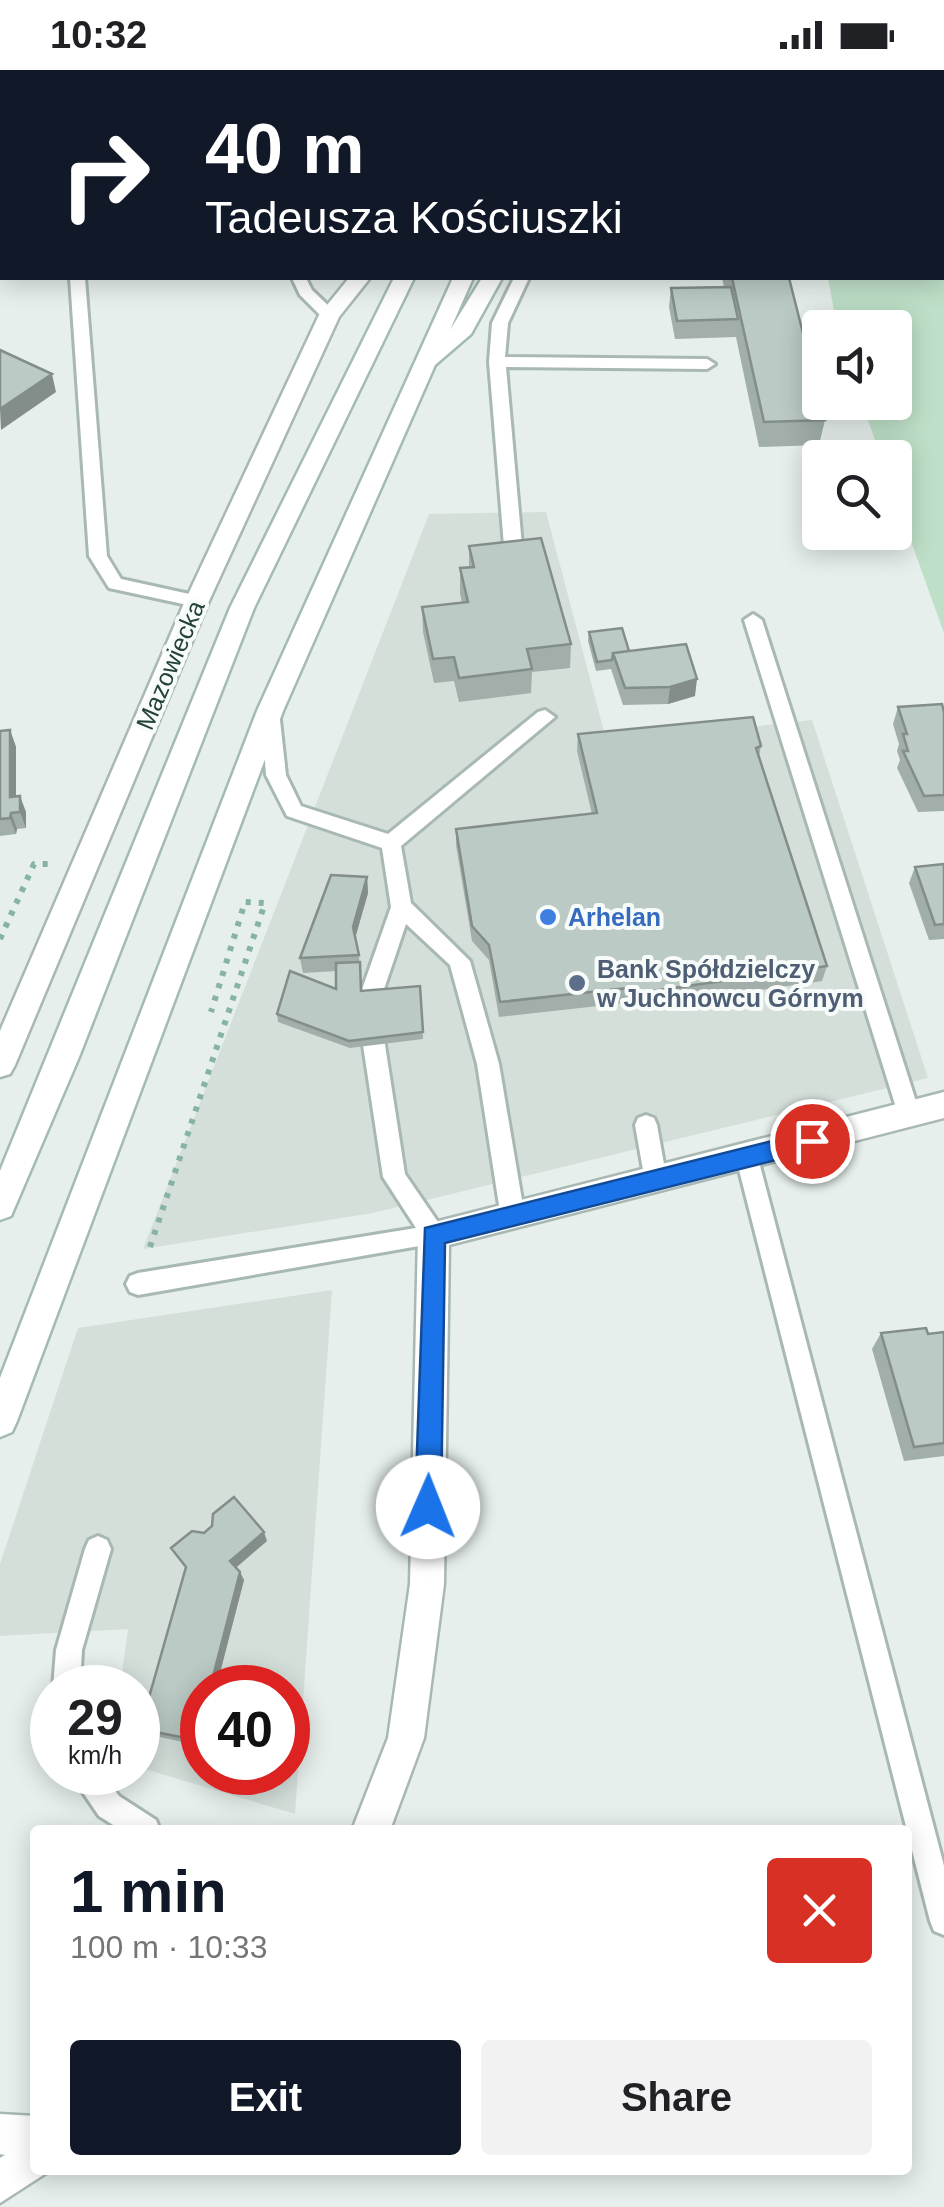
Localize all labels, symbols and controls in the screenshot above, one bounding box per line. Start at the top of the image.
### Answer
text: 10:32 [50,14,147,56]
icon: right [40,110,170,240]
text: 40 m [205,110,365,188]
text: Tadeusza Kościuszki [205,192,623,243]
map controls [802,310,912,550]
button: sound [802,310,912,420]
button: search [802,440,912,550]
street label: Mazowiecka [130,596,210,734]
place label: Arhelan [568,903,661,931]
marker: Arhelan [537,906,559,928]
place label: Bank Spółdzielczy w Juchnowcu Górnym [596,955,864,1012]
marker: Bank Spółdzielczy w Juchnowcu Górnym [566,972,588,994]
pin [770,1099,855,1184]
icon: arrive [785,1114,840,1169]
position arrow [376,1455,480,1559]
speed limit sign: 40 [180,1665,310,1795]
text: 29 [67,1690,123,1746]
text: km/h [68,1741,122,1769]
text: 1 min [70,1858,227,1925]
button: close [767,1858,872,1963]
text: 100 m · 10:33 [70,1929,267,1965]
button: Exit [70,2040,461,2155]
button: Share [481,2040,872,2155]

